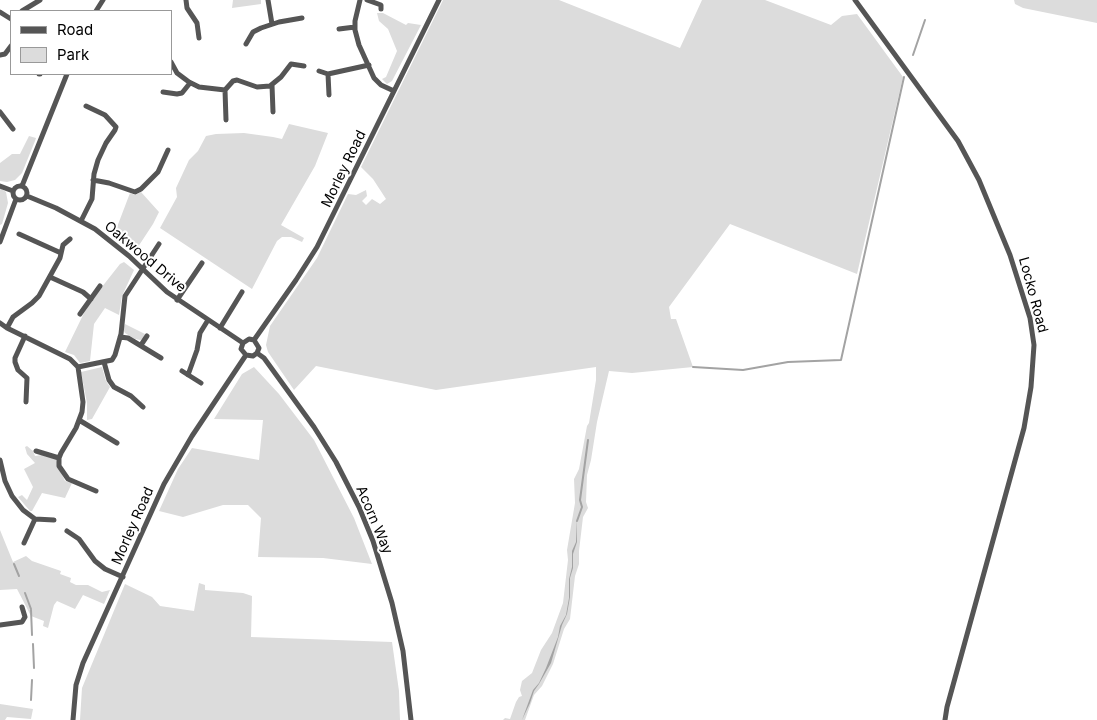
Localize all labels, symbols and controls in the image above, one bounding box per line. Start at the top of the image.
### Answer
legend [10,10,172,75]
text: Road [57,20,93,39]
text: Park [57,45,89,64]
street label: Morley Road [318,128,370,210]
street label: Oakwood Drive [101,218,189,296]
street label: Locko Road [1015,255,1051,335]
street label: Acorn Way [352,483,396,557]
street label: Morley Road [108,484,158,568]

